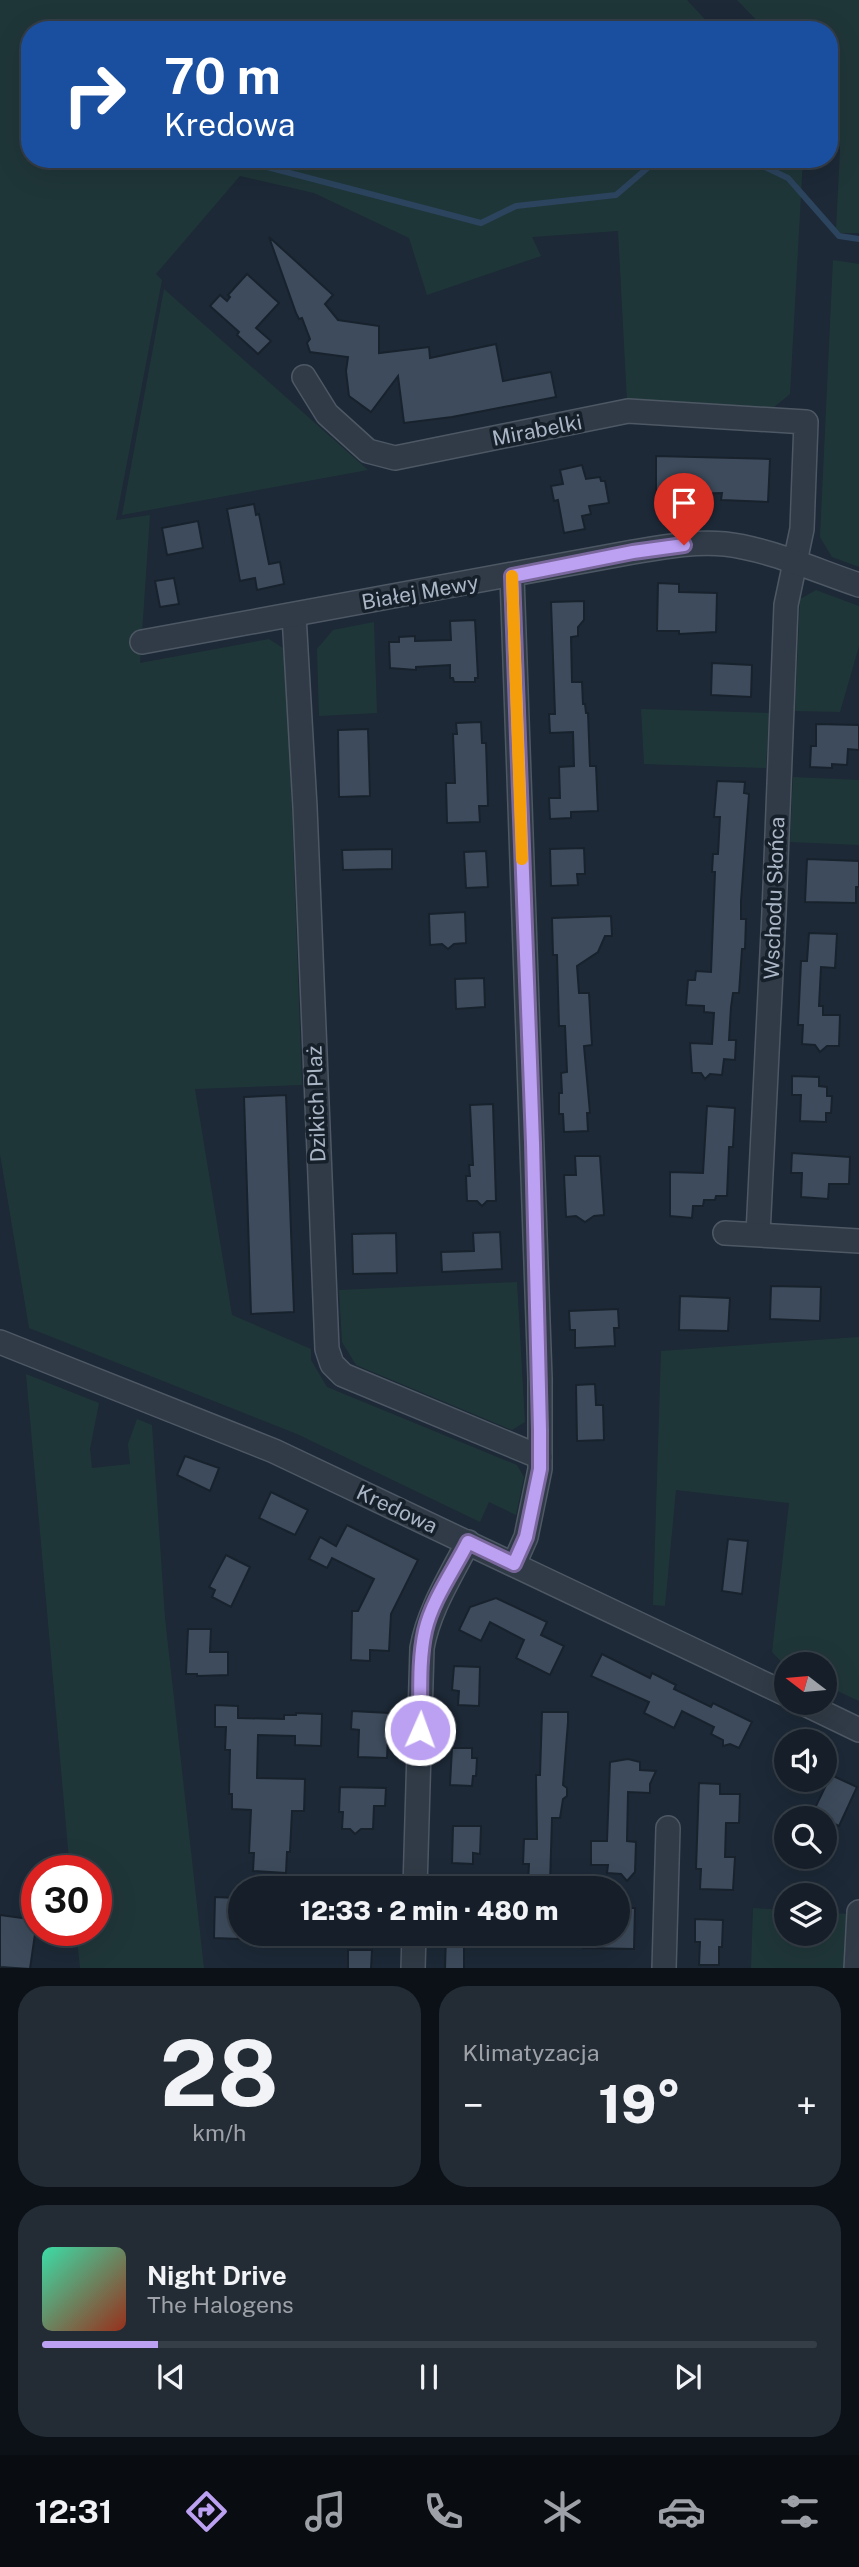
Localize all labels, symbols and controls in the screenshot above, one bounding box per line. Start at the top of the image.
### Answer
text: 70 m [164,47,281,105]
icon: right [49,49,140,140]
text: Kredowa [164,106,295,143]
street label: Mirabelki [490,409,584,451]
pin [654,473,714,545]
icon: arrive [665,484,703,522]
street label: Białej Mewy [360,569,480,615]
street label: Wschodu Słońca [759,816,789,980]
street label: Dzikich Plaż [301,1045,331,1163]
street label: Kredowa [353,1479,441,1539]
north arrow [774,1652,836,1715]
map controls [774,1652,837,1946]
position arrow [383,1693,457,1767]
button: sound [774,1729,837,1792]
button: search [774,1806,837,1869]
speed limit sign: 30 [21,1855,112,1946]
button: layers [774,1883,837,1946]
text: 12:33 · 2 min · 480 m [300,1895,558,1926]
text: 28 [160,2020,279,2126]
text: Klimatyzacja [463,2039,599,2066]
text: 19° [598,2074,681,2135]
text: − [463,2083,484,2128]
text: + [796,2083,817,2128]
text: km/h [192,2119,246,2146]
text: Night Drive [147,2260,287,2291]
text: The Halogens [147,2291,294,2318]
icon: previous [152,2358,190,2396]
icon: pause [410,2358,448,2396]
icon: next [669,2358,707,2396]
icon: directions [182,2487,231,2536]
icon: music [301,2487,350,2536]
icon: phone [419,2487,468,2536]
icon: climate [538,2487,587,2536]
icon: car [657,2487,706,2536]
icon: filters [775,2487,824,2536]
text: 12:31 [35,2493,112,2530]

